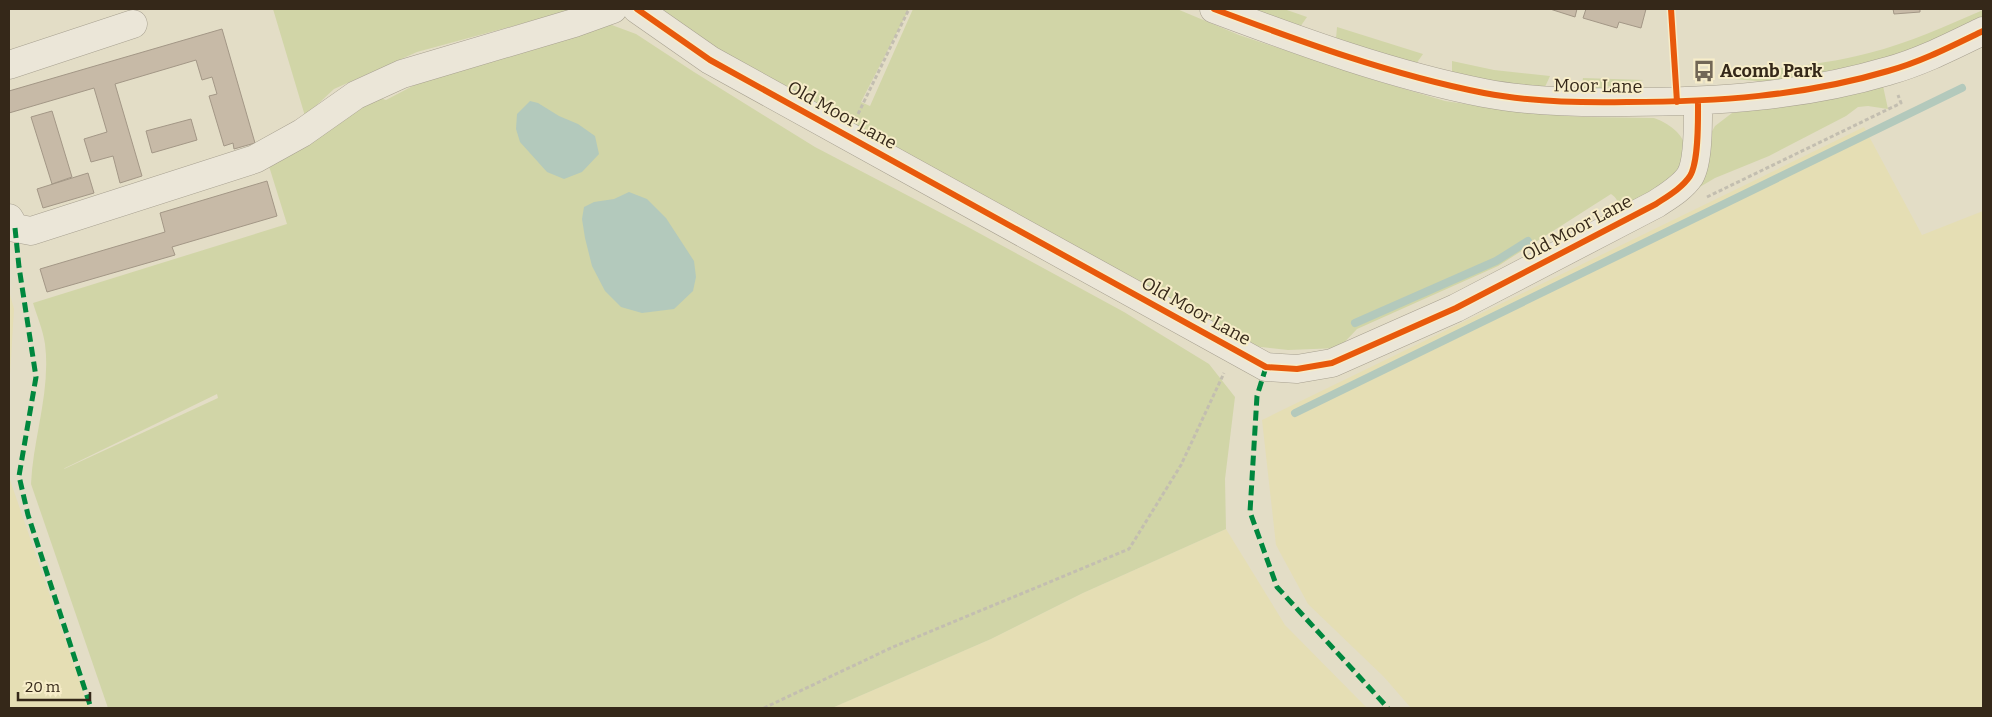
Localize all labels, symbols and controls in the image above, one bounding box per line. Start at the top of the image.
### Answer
bus stop icon: Acomb Park [1691,58,1717,84]
place label: Acomb Park [1720,60,1823,82]
street label: Moor Lane [1553,74,1643,98]
street label: Old Moor Lane [784,76,900,154]
street label: Old Moor Lane [1518,190,1636,266]
street label: Old Moor Lane [1138,272,1254,350]
scale bar [18,670,90,702]
text: 20 m [25,678,61,696]

